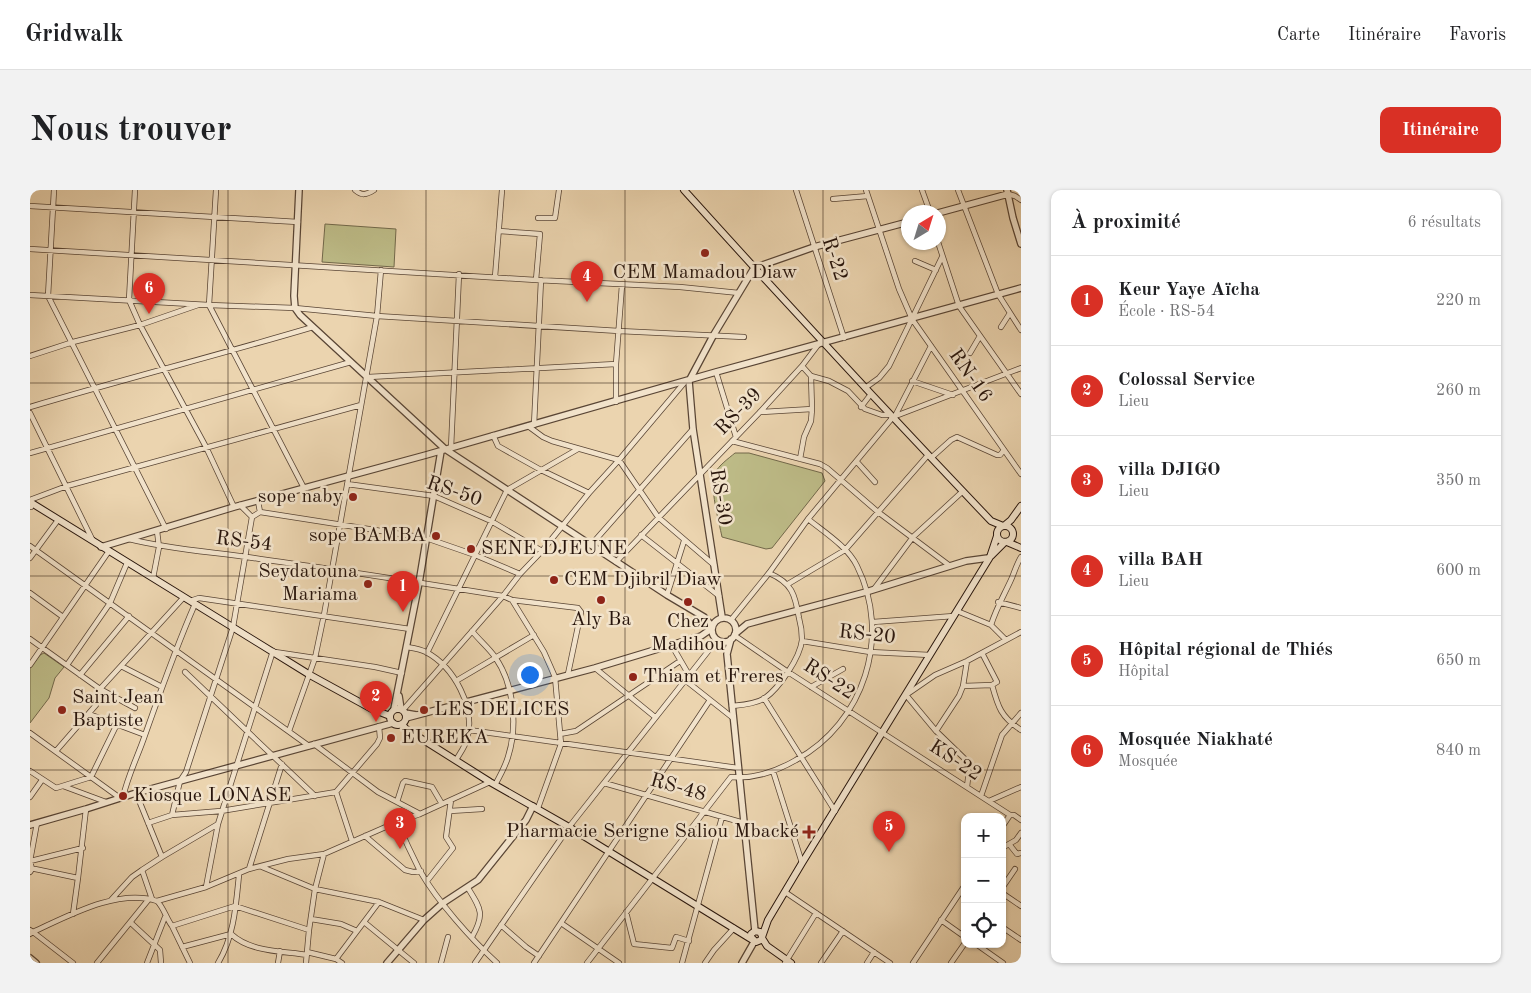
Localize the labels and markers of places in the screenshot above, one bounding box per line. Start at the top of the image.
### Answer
marker: CEM Mamadou Diaw [699,247,711,259]
pin: 4 [571,261,603,302]
place label: CEM Mamadou Diaw [613,263,798,283]
pin: 6 [133,273,165,314]
place label: sope naby [258,487,343,507]
marker: sope naby [347,491,359,503]
place label: sope BAMBA [309,526,426,546]
marker: sope BAMBA [430,530,442,542]
place label: SENE DJEUNE [481,539,627,559]
marker: SENE DJEUNE [465,543,477,555]
place label: Seydatouna Mariama [258,562,358,605]
place label: CEM Djibril Diaw [564,570,722,590]
pin: 1 [387,571,419,612]
marker: CEM Djibril Diaw [548,574,560,586]
marker: Seydatouna Mariama [362,578,374,590]
marker: Aly Ba [595,594,607,606]
marker: Chez Madihou [682,596,694,608]
place label: Aly Ba [571,610,631,630]
place label: Chez Madihou [651,612,725,655]
place label: Thiam et Freres [643,667,784,687]
marker: Thiam et Freres [627,671,639,683]
pin: 2 [360,681,392,722]
place label: Saint Jean Baptiste [72,688,164,731]
place label: LES DELICES [434,700,569,720]
marker: Saint Jean Baptiste [56,704,68,716]
marker: LES DELICES [418,704,430,716]
place label: EUREKA [401,728,489,748]
marker: EUREKA [385,732,397,744]
place label: Kiosque LONASE [133,786,291,806]
marker: Kiosque LONASE [117,790,129,802]
pin: 3 [384,808,416,849]
pin: 5 [873,811,905,852]
place label: Pharmacie Serigne Saliou Mbacké [506,822,799,842]
marker: Pharmacie Serigne Saliou Mbacké [803,826,815,838]

